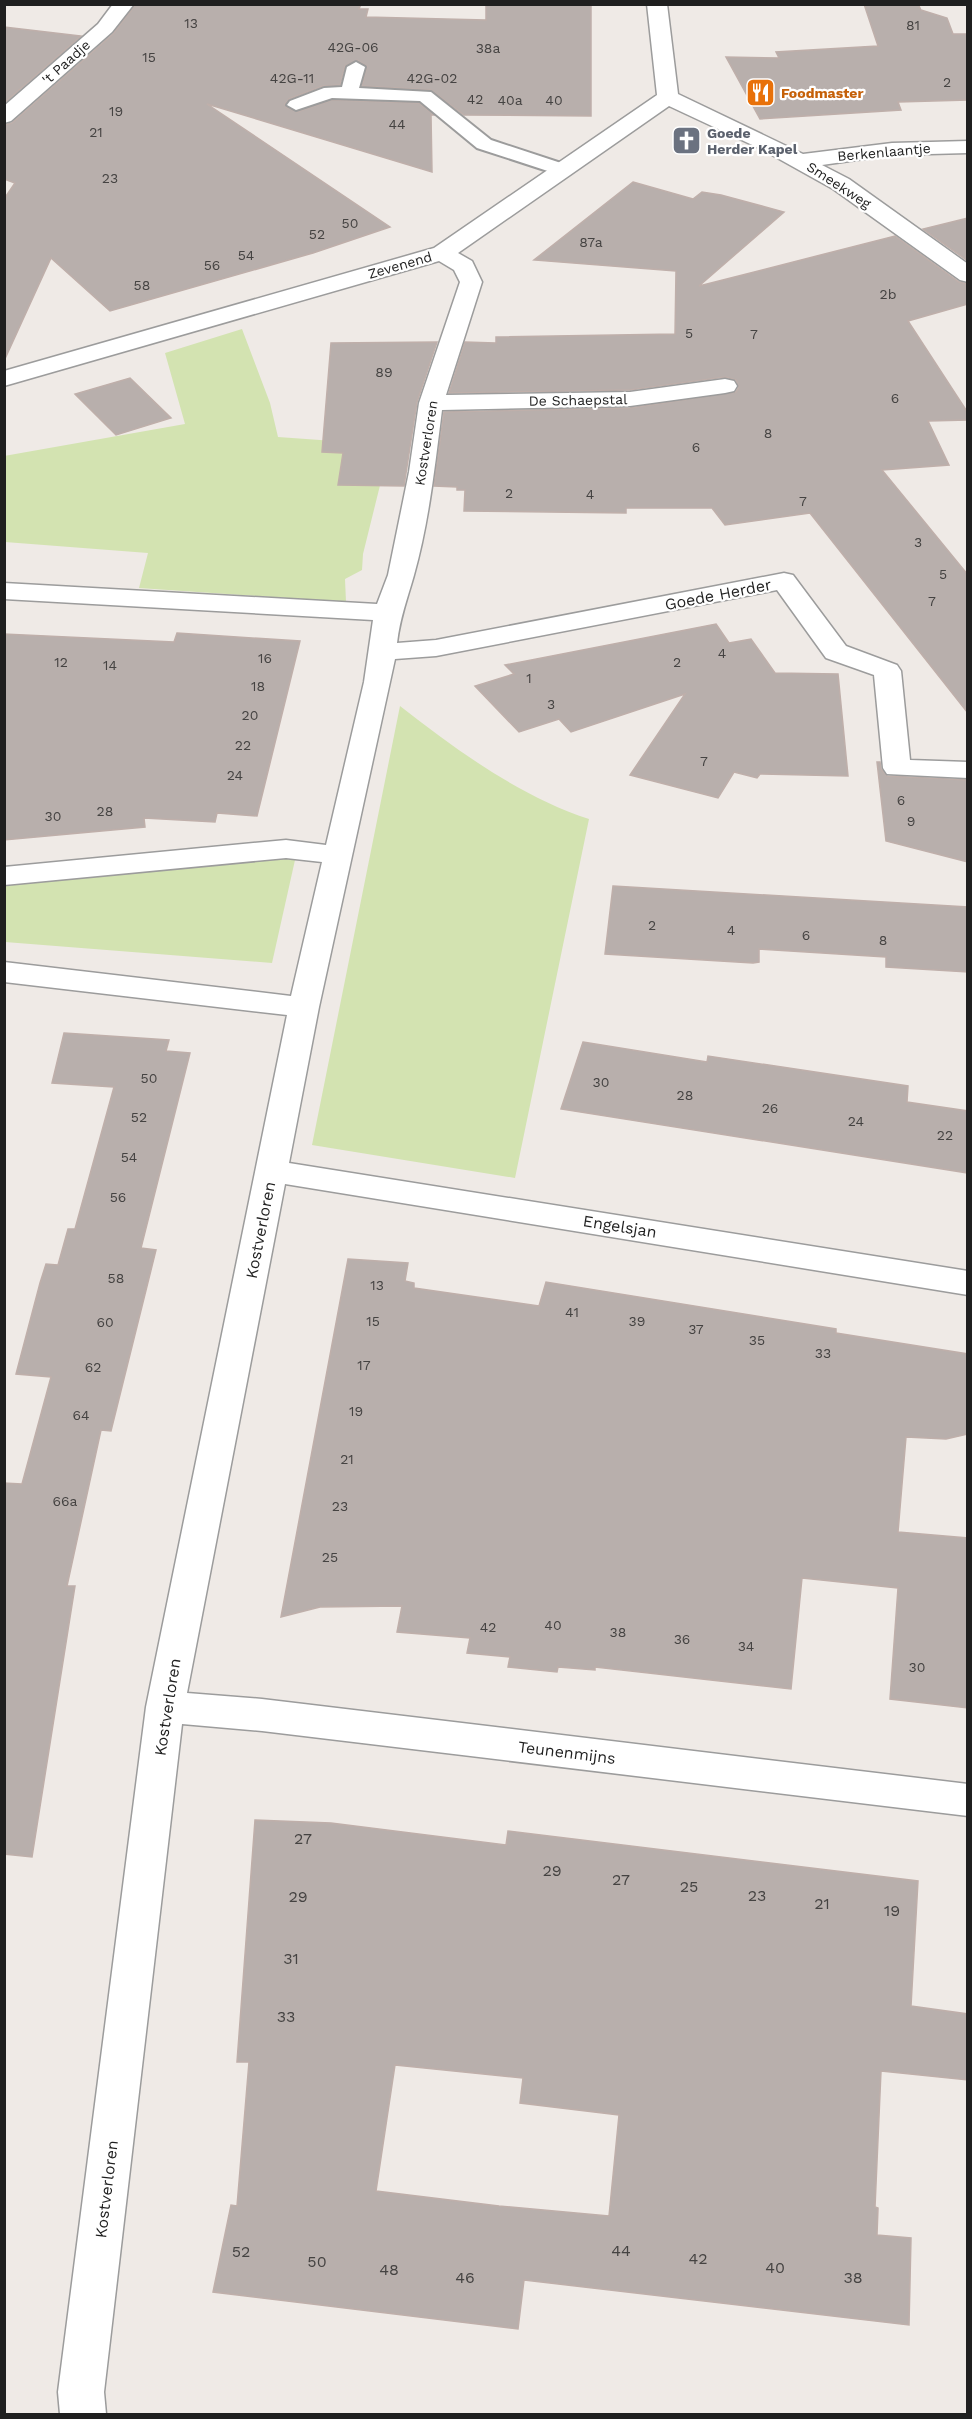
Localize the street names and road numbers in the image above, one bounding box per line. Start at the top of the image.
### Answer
street label: 't Paadje [39,36,93,88]
street label: Berkenlaantje [837,140,931,164]
street label: Smeekweg [804,158,875,212]
street label: Zevenend [366,248,434,282]
street label: De Schaepstal [529,391,628,409]
street label: Kostverloren [411,399,441,487]
street label: Goede Herder [663,575,773,614]
street label: Kostverloren [242,1180,279,1280]
street label: Engelsjan [582,1211,658,1242]
street label: Kostverloren [150,1657,185,1757]
street label: Teunenmijns [517,1737,617,1768]
street label: Kostverloren [91,2139,122,2239]

